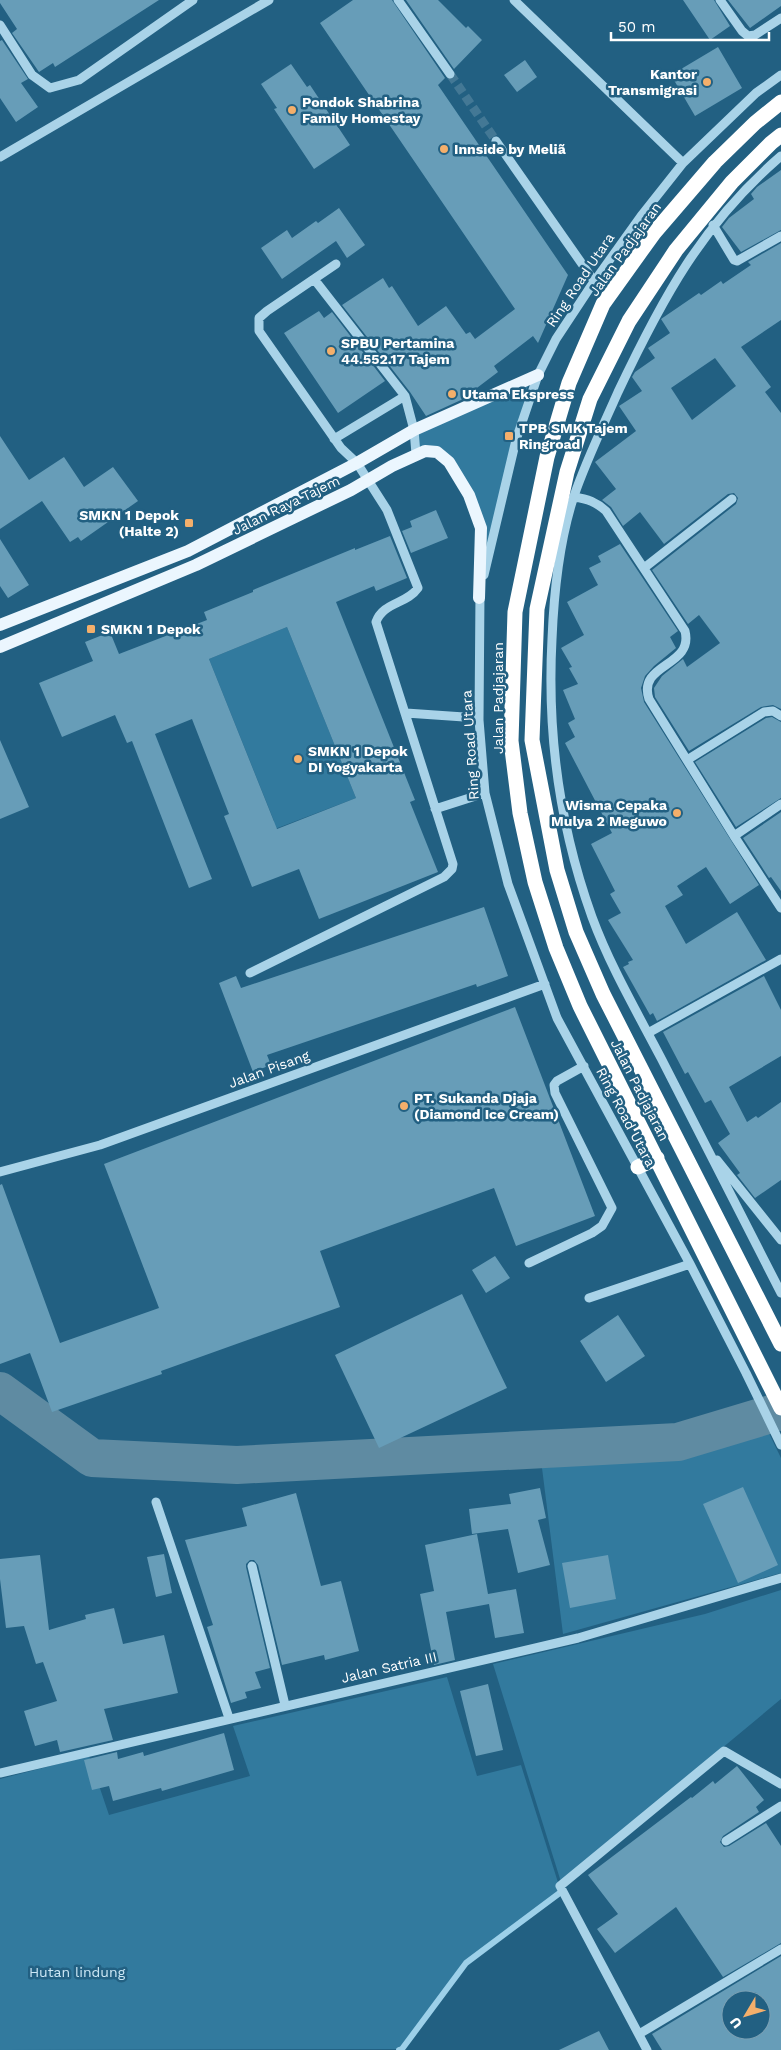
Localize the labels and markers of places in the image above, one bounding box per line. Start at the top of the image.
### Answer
place label: Kantor Transmigrasi [608,66,697,98]
marker: Kantor Transmigrasi [701,76,713,88]
place label: Pondok Shabrina Family Homestay [302,94,421,126]
marker: Pondok Shabrina Family Homestay [286,104,298,116]
place label: Innside by Meliã [454,141,567,157]
marker: Innside by Meliã [438,143,450,155]
place label: SPBU Pertamina 44.552.17 Tajem [341,335,455,367]
marker: SPBU Pertamina 44.552.17 Tajem [325,345,337,357]
place label: Utama Ekspress [462,386,575,402]
marker: Utama Ekspress [446,388,458,400]
place label: TPB SMK Tajem Ringroad [519,420,628,452]
marker: TPB SMK Tajem Ringroad [503,430,515,442]
place label: SMKN 1 Depok (Halte 2) [79,507,179,539]
marker: SMKN 1 Depok (Halte 2) [183,517,195,529]
place label: SMKN 1 Depok [101,621,201,637]
marker: SMKN 1 Depok [85,623,97,635]
place label: SMKN 1 Depok DI Yogyakarta [308,743,408,775]
marker: SMKN 1 Depok DI Yogyakarta [292,753,304,765]
place label: Wisma Cepaka Mulya 2 Meguwo [551,797,668,829]
marker: Wisma Cepaka Mulya 2 Meguwo [671,807,683,819]
place label: PT. Sukanda Djaja (Diamond Ice Cream) [414,1090,559,1122]
marker: PT. Sukanda Djaja (Diamond Ice Cream) [398,1100,410,1112]

